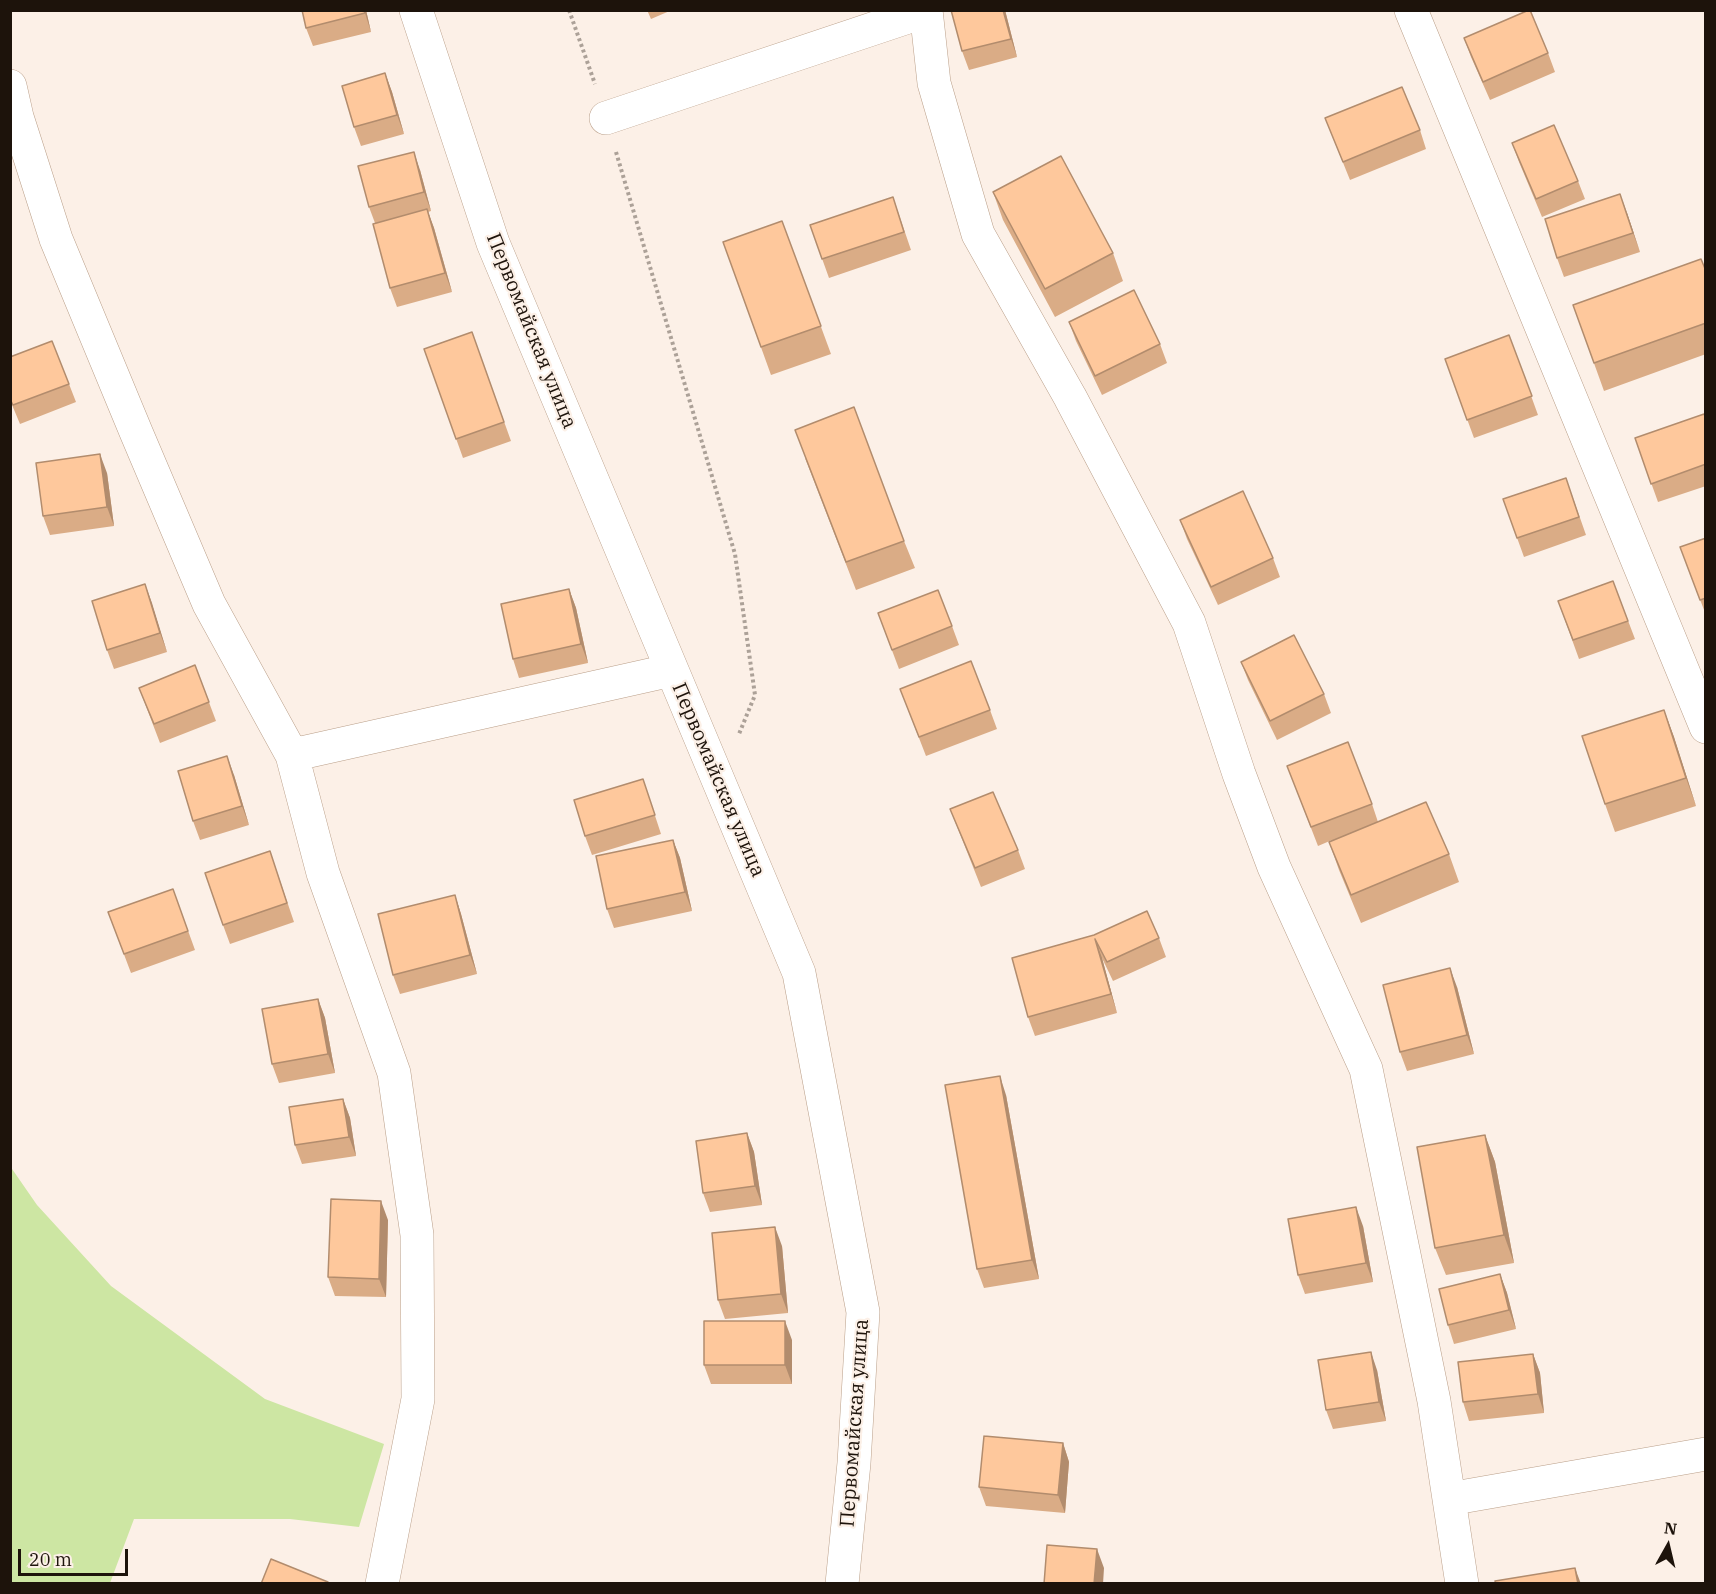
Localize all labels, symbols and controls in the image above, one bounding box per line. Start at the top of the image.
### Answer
street label: Первомайская улица [481,230,581,432]
street label: Первомайская улица [666,679,770,881]
street label: Первомайская улица [836,1318,874,1528]
north arrow [1638,1516,1698,1576]
text: N [1663,1517,1678,1539]
scale bar [21,1537,130,1575]
text: 20 m [29,1548,72,1571]

